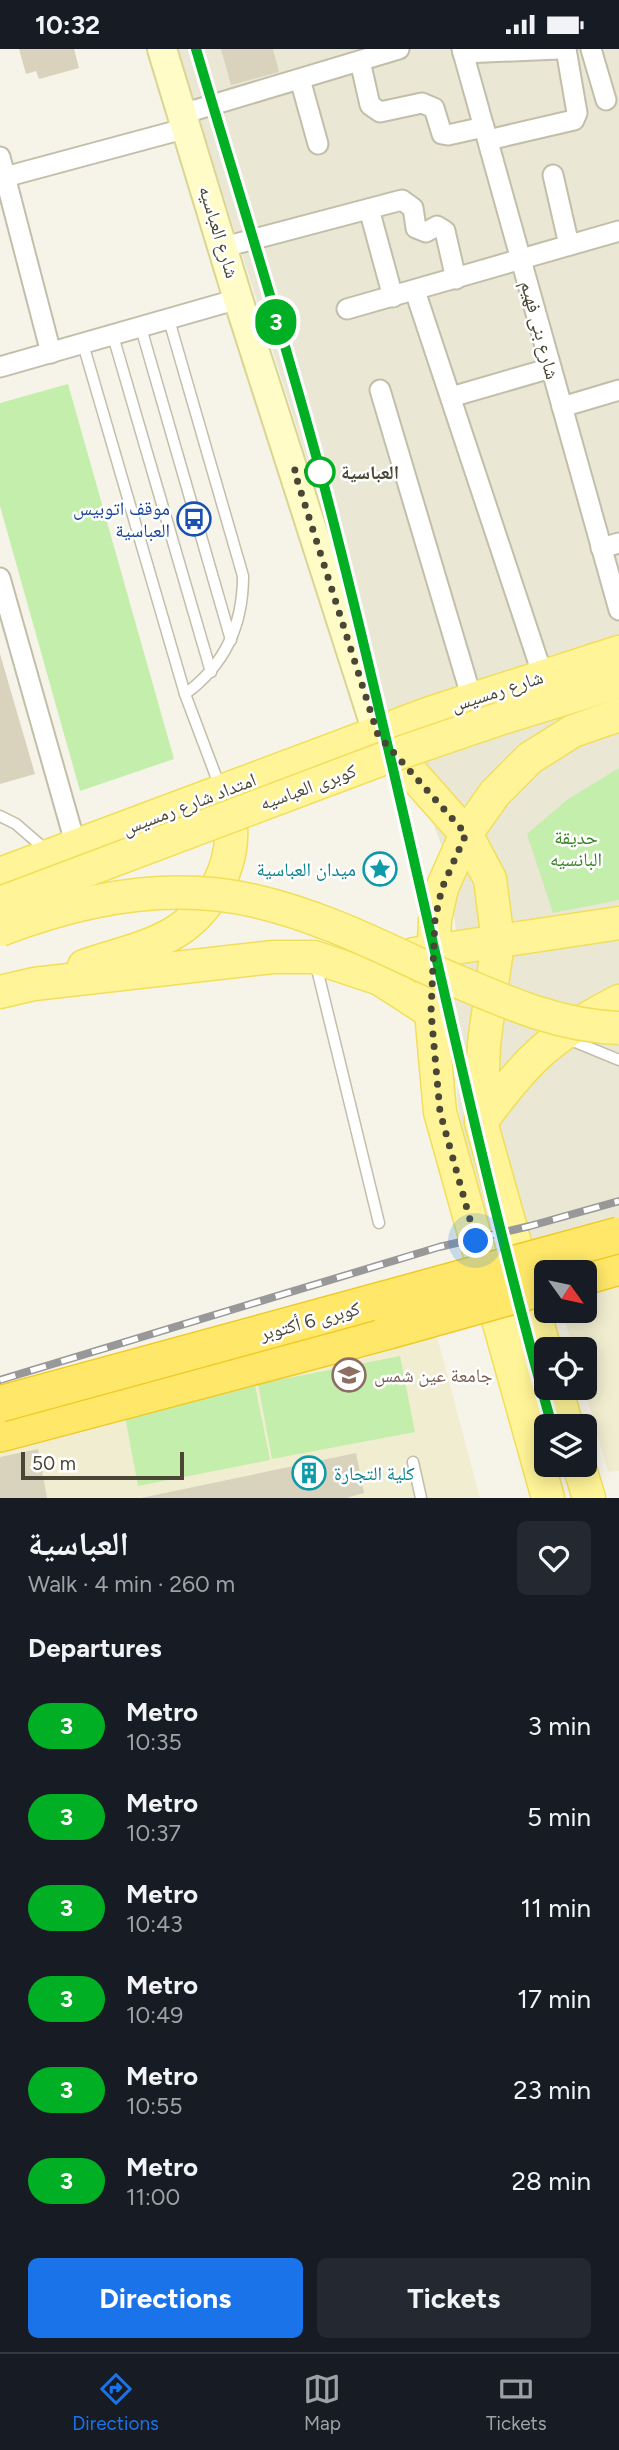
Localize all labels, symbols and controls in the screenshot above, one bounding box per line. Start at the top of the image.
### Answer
text: 10:32 [35,9,100,41]
street label: شارع العباسيه [194,183,244,281]
street label: شارع بنى فهيم [515,278,564,382]
line badge: 3 [253,299,299,345]
text: 3 [269,307,283,336]
marker: العباسية [305,457,335,487]
place label: العباسية [341,461,399,484]
place label: موقف اتوبيس العباسية [73,497,170,542]
bus stop icon: موقف اتوبيس العباسية [175,500,213,538]
street label: شارع رمسيس [448,665,546,717]
street label: كوبرى العباسيه [257,759,359,815]
street label: امتداد شارع رمسيس [119,768,259,840]
park label: حديقة البانسيه [550,826,602,871]
place icon: ميدان العباسية [361,850,399,888]
place label: ميدان العباسية [256,858,356,881]
your location [458,1223,493,1258]
north arrow [534,1260,597,1323]
map controls [534,1260,597,1477]
street label: كوبرى 6 أكتوبر [256,1297,363,1346]
button: locate [534,1337,597,1400]
school or university icon: جامعة عين شمس [330,1356,368,1394]
place label: جامعة عين شمس [374,1364,493,1387]
button: layers [534,1414,597,1477]
scale bar [21,1449,184,1481]
text: 50 m [32,1452,76,1475]
building icon: كلية التجارة [290,1454,328,1492]
place label: كلية التجارة [334,1462,415,1485]
button: heart [517,1521,591,1595]
text: العباسية [28,1524,129,1563]
text: Walk · 4 min · 260 m [28,1570,235,1598]
text: Departures [28,1632,162,1664]
text: Metro [126,1696,198,1728]
text: 3 min [528,1710,591,1742]
text: 3 [60,1711,73,1740]
text: 10:35 [126,1728,182,1756]
text: Metro [126,1787,198,1819]
text: 5 min [527,1801,591,1833]
text: 3 [60,1802,73,1831]
text: 10:37 [126,1819,181,1847]
text: Metro [126,1878,198,1910]
text: 11 min [520,1892,591,1924]
text: 3 [60,1893,73,1922]
text: 10:43 [126,1910,183,1938]
text: Metro [126,1969,198,2001]
text: 17 min [517,1983,591,2015]
text: 3 [60,1984,73,2013]
text: 10:49 [126,2001,183,2029]
text: Metro [126,2060,198,2092]
text: 23 min [513,2074,591,2106]
text: 3 [60,2075,73,2104]
text: 10:55 [126,2092,183,2120]
text: Metro [126,2151,198,2183]
text: 28 min [511,2165,591,2197]
text: 3 [60,2166,73,2195]
text: 11:00 [126,2183,180,2211]
button: Directions [28,2258,303,2338]
button: Tickets [317,2258,591,2338]
tab: Directions [72,2370,159,2435]
tab: Map [303,2370,341,2435]
tab: Tickets [486,2370,547,2435]

